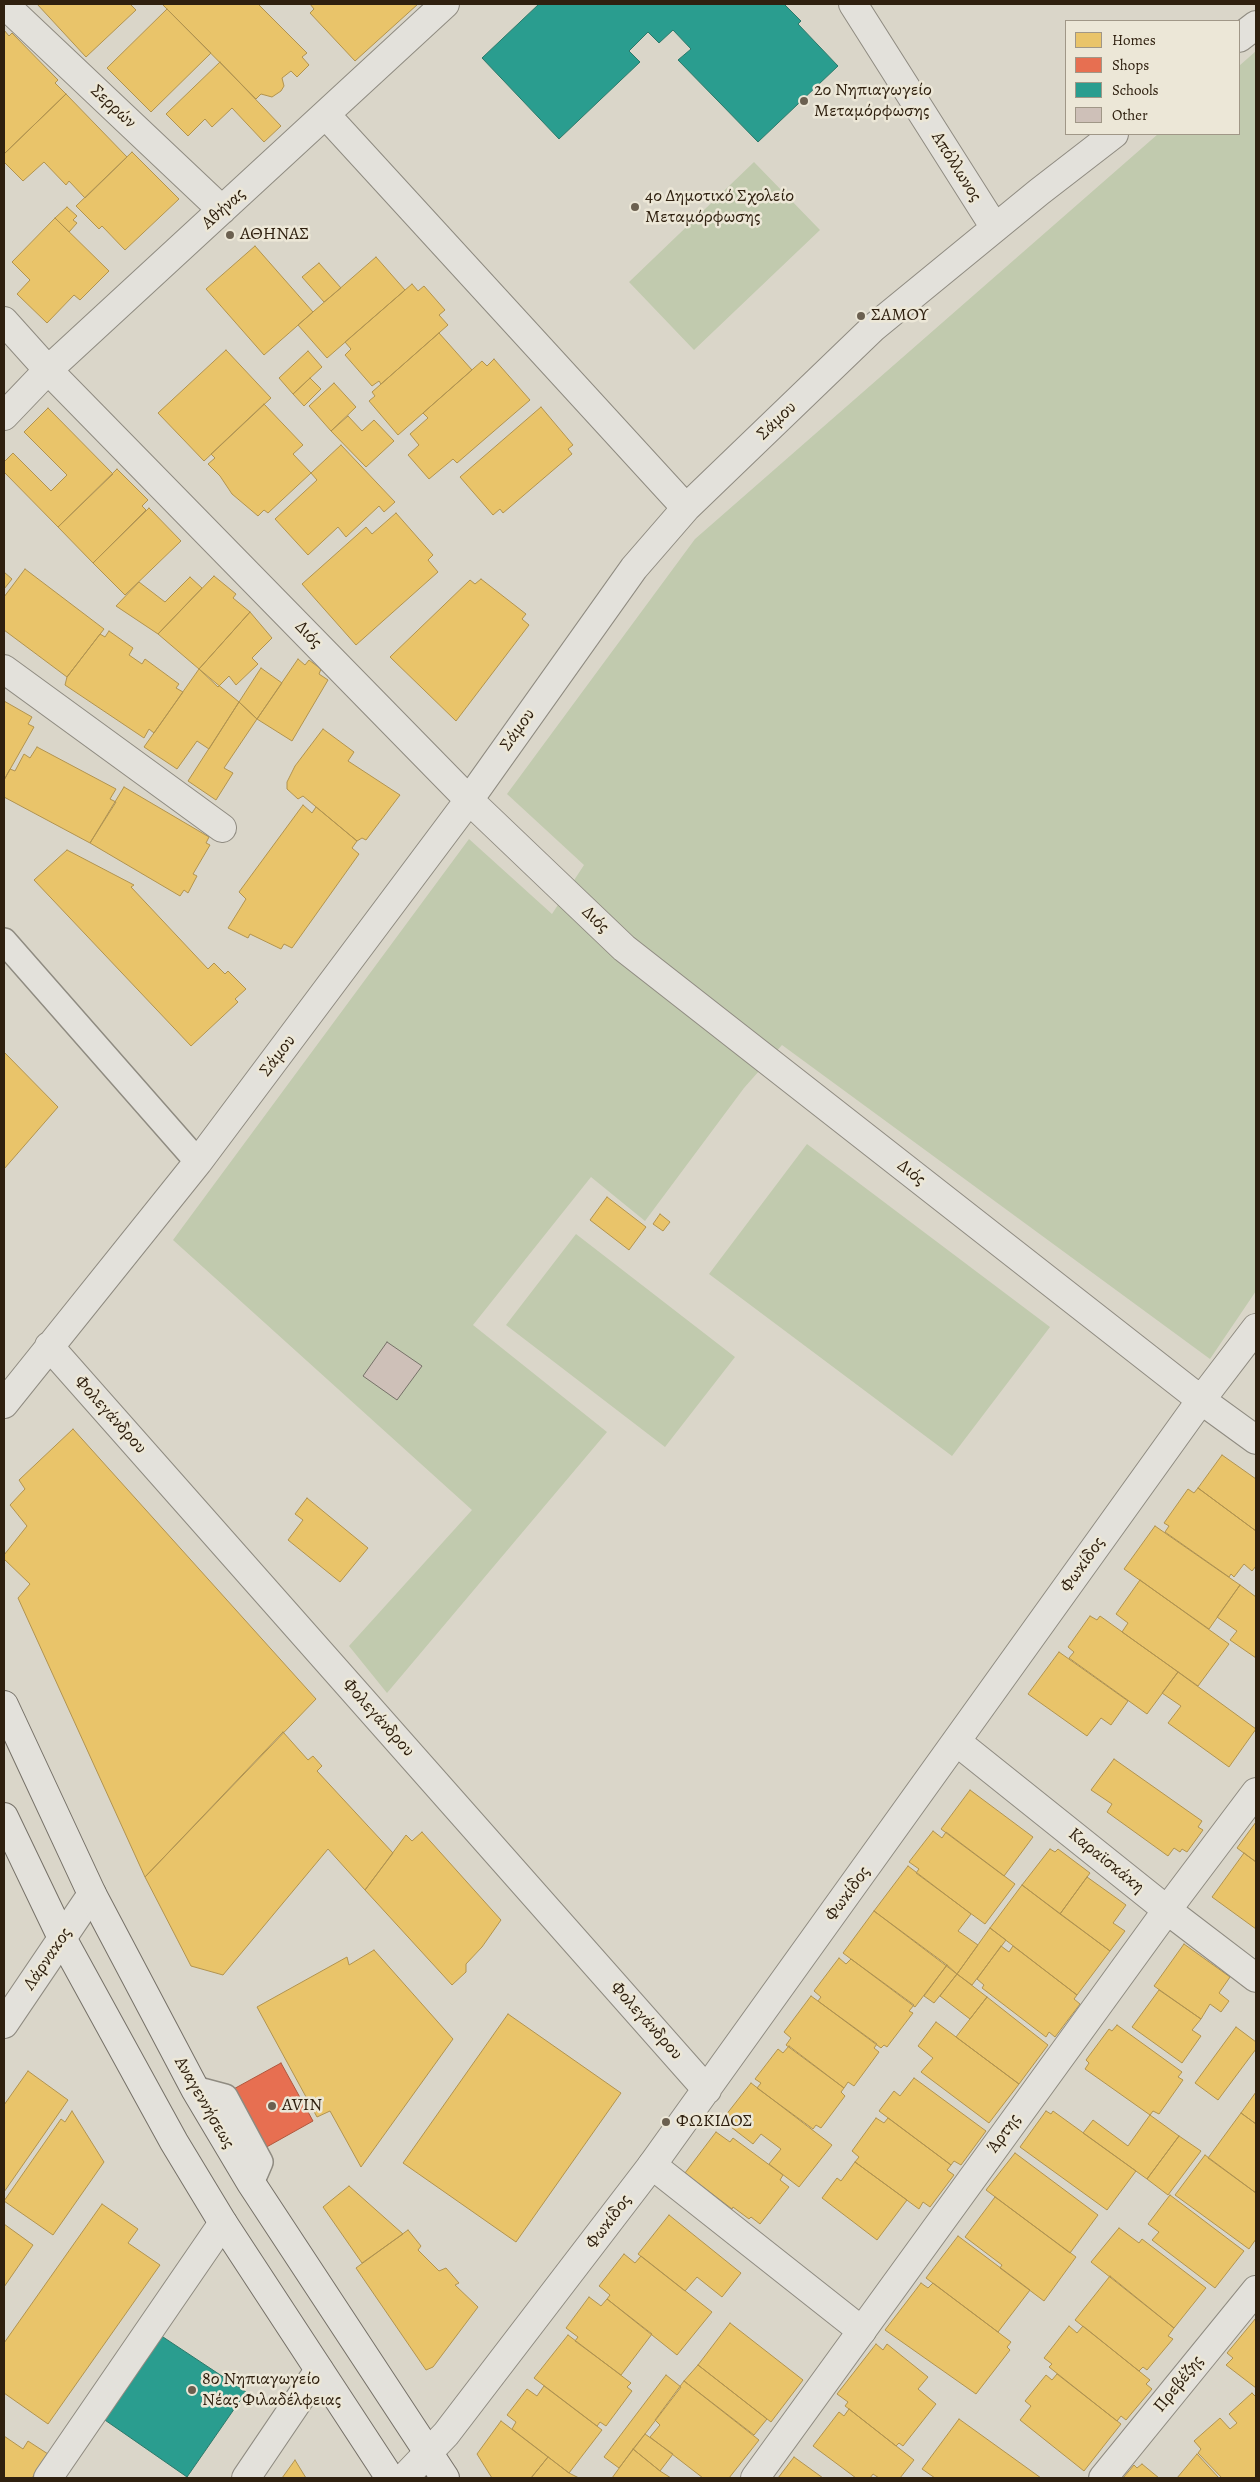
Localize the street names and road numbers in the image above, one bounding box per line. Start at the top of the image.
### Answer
street label: Σερρών [86,81,140,133]
street label: Απόλλωνος [926,128,986,206]
street label: Αθήνας [198,184,250,234]
street label: Σάμου [753,397,801,445]
street label: Διός [290,617,326,653]
street label: Σάμου [496,705,540,755]
street label: Διός [577,902,613,938]
street label: Σάμου [255,1031,301,1081]
street label: Διός [893,1155,929,1191]
street label: Φολεγάνδρου [69,1371,151,1459]
street label: Φωκίδος [1056,1533,1110,1597]
street label: Φολεγάνδρου [337,1674,419,1762]
street label: Καραϊσκάκη [1064,1824,1148,1898]
street label: Φωκίδος [821,1862,875,1926]
street label: Λάρνακος [19,1924,77,1994]
street label: Φολεγάνδρου [605,1977,687,2065]
street label: Αναγεννήσεως [169,2053,239,2153]
street label: Άρτης [982,2110,1026,2158]
street label: Φωκίδος [581,2190,637,2254]
street label: Πρεβέζης [1149,2351,1209,2417]

